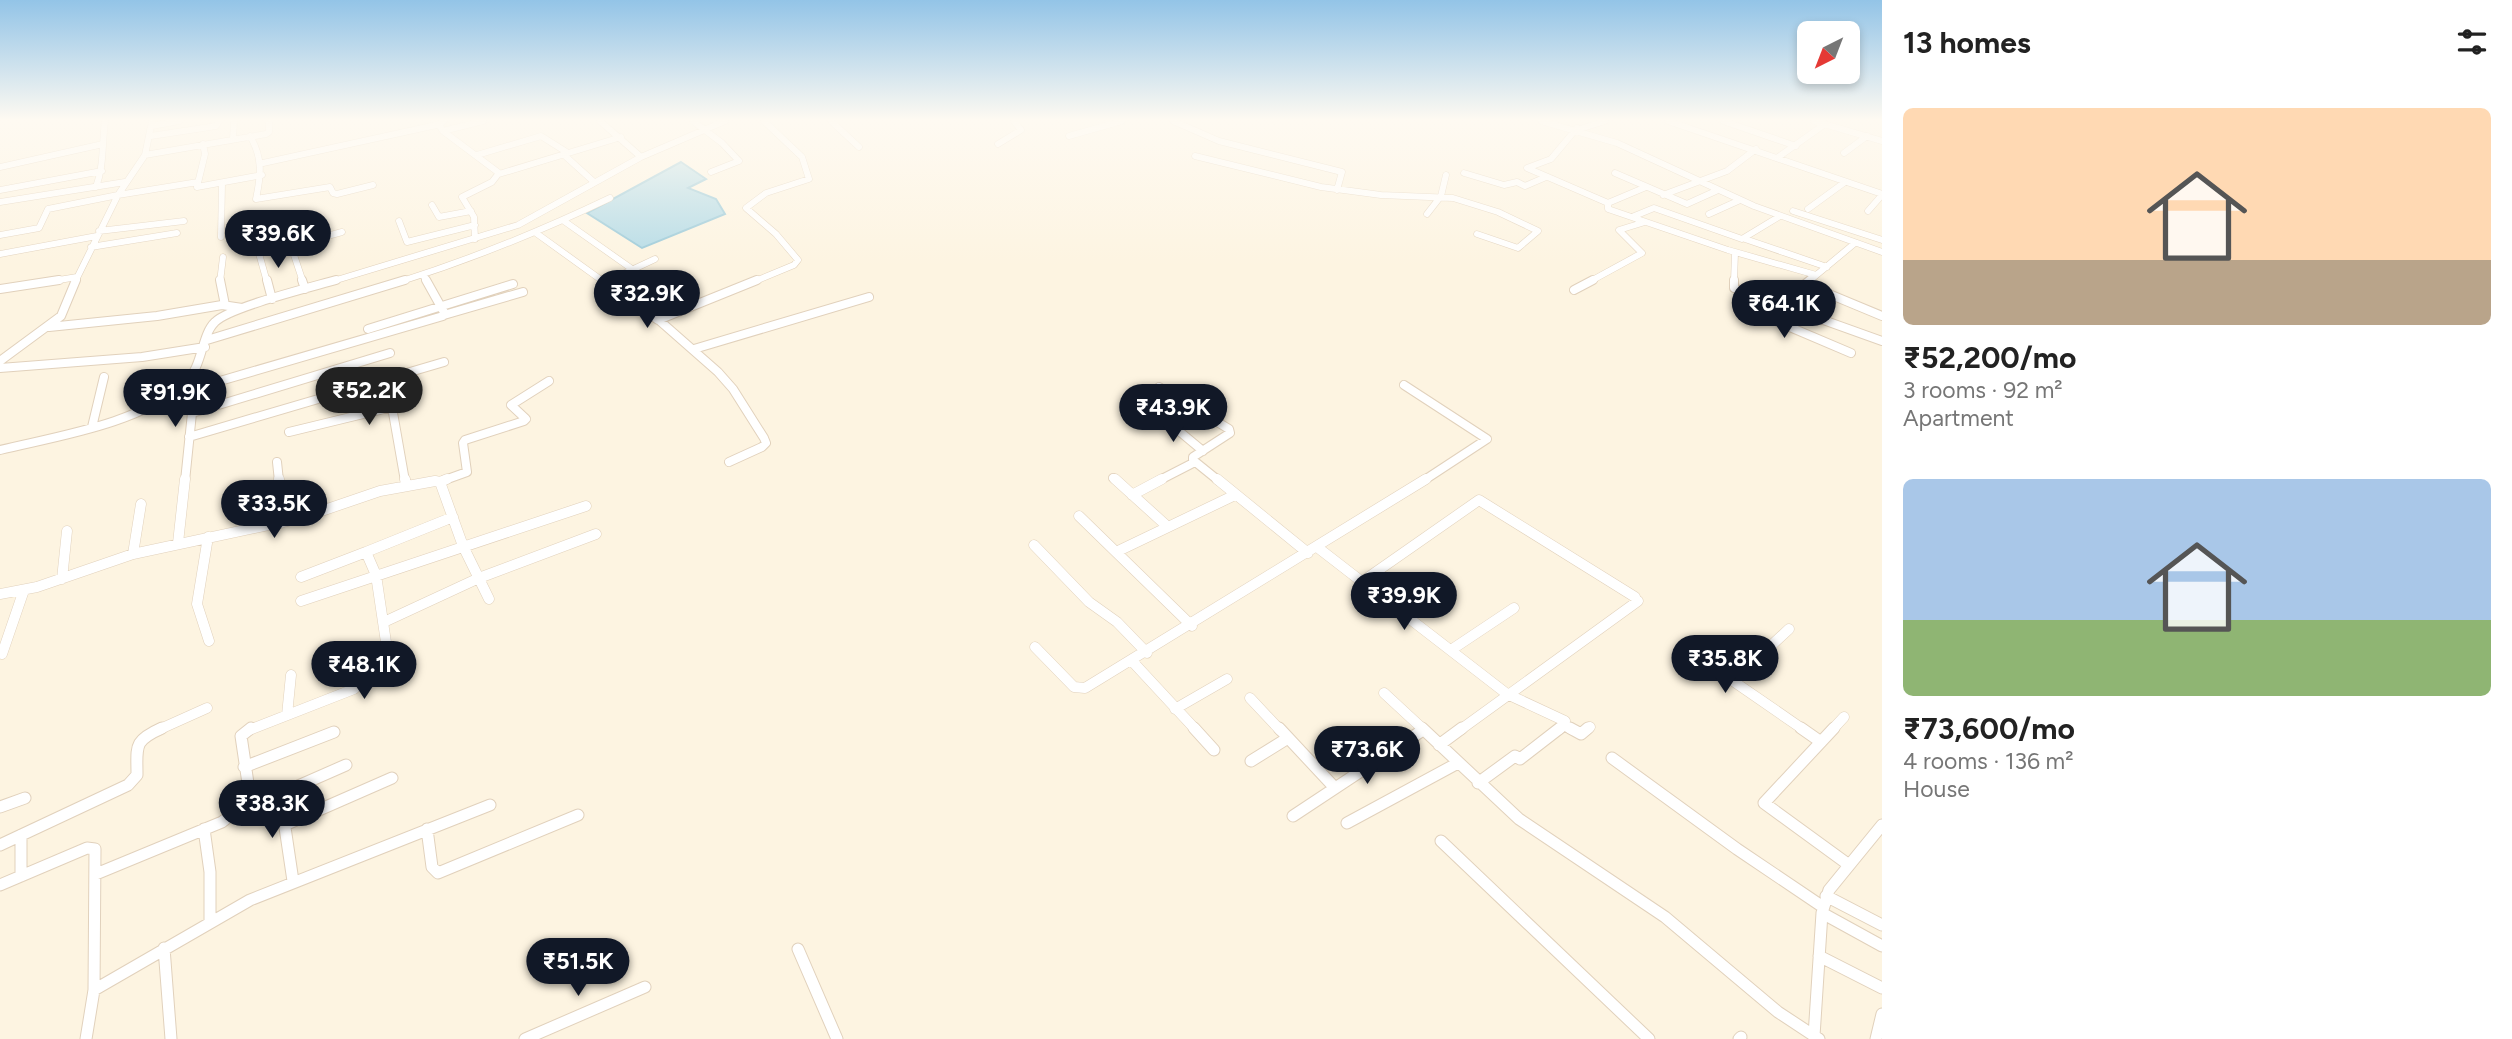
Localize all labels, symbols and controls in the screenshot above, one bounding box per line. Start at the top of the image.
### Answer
north arrow [1797,21,1860,84]
map controls [1797,21,1860,84]
icon: filters [2453,23,2491,61]
text: 13 homes [1903,24,2031,61]
icon: home [2134,153,2260,279]
pin: ₹39.6K [221,210,335,270]
text: ₹39.6K [241,219,315,247]
pin: ₹32.9K [590,270,704,330]
text: ₹32.9K [610,279,684,307]
pin: ₹64.1K [1727,280,1841,340]
text: ₹64.1K [1748,289,1820,317]
text: ₹52,200/mo [1903,339,2076,376]
pin: ₹52.2K [312,368,426,427]
pin: ₹91.9K [118,370,232,429]
text: ₹52.2K [332,376,406,404]
text: 3 rooms · 92 m² [1903,376,2063,404]
text: ₹91.9K [139,378,211,406]
pin: ₹43.9K [1116,384,1230,444]
text: ₹43.9K [1135,393,1211,421]
text: Apartment [1903,404,2014,432]
pin: ₹33.5K [217,480,331,540]
text: ₹33.5K [237,489,311,517]
icon: home [2134,524,2260,650]
pin: ₹39.9K [1347,572,1461,632]
text: ₹39.9K [1367,581,1441,609]
pin: ₹35.8K [1668,636,1782,695]
pin: ₹48.1K [307,642,421,701]
text: ₹35.8K [1687,644,1763,672]
text: ₹48.1K [327,650,401,678]
text: ₹73,600/mo [1903,710,2075,747]
pin: ₹73.6K [1310,726,1424,786]
text: ₹73.6K [1330,735,1404,763]
text: 4 rooms · 136 m² [1903,747,2074,775]
text: House [1903,775,1970,803]
pin: ₹38.3K [215,780,329,840]
text: ₹38.3K [235,789,309,817]
pin: ₹51.5K [521,939,635,998]
text: ₹51.5K [542,947,614,975]

